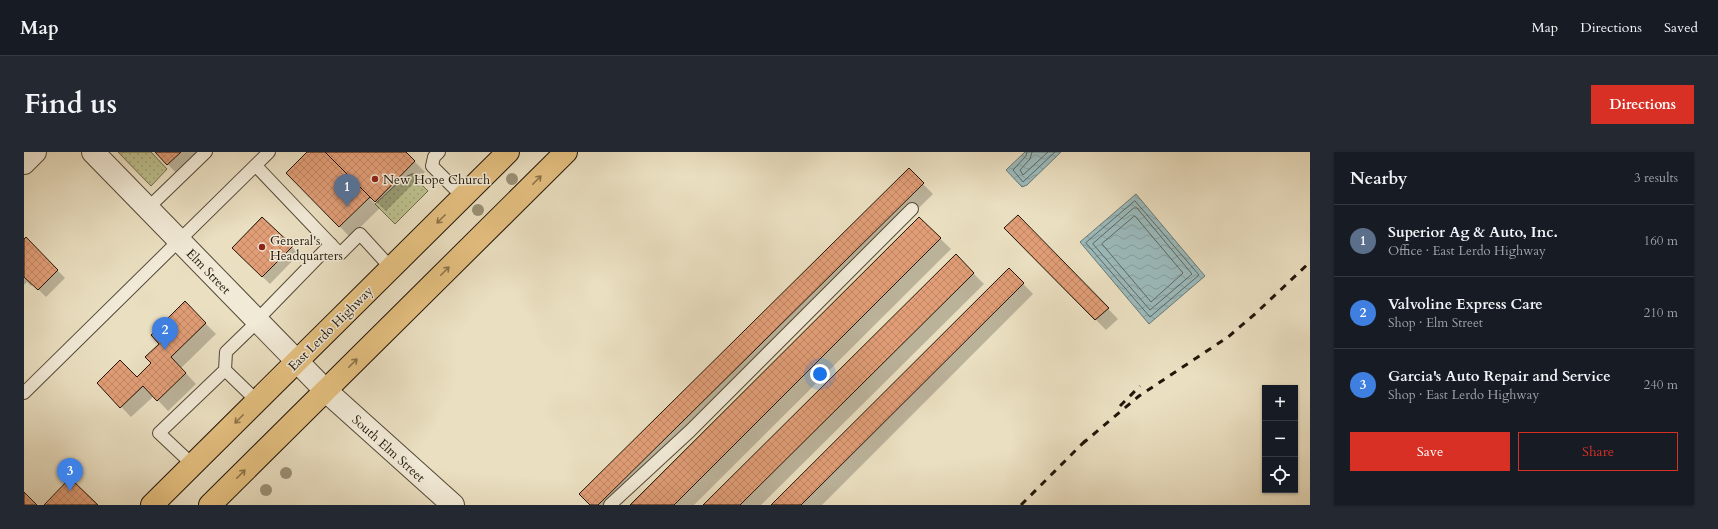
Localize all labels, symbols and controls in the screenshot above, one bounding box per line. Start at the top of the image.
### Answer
text: Map [20,15,59,41]
text: Map [1532,18,1558,37]
text: Directions [1580,18,1642,37]
text: Saved [1664,18,1698,37]
text: Find us [24,85,117,123]
button: Directions [1591,85,1694,124]
text: Nearby [1350,167,1407,190]
text: 3 results [1634,169,1678,187]
place label: New Hope Church [383,171,490,189]
pin: 1 [334,174,360,207]
marker: New Hope Church [370,174,380,184]
one-way arrow [533,175,542,185]
one-way arrow [436,214,446,224]
text: Superior Ag & Auto, Inc. [1388,222,1558,242]
place label: General's Headquarters [270,232,343,265]
text: 1 [1360,232,1366,250]
text: 160 m [1644,232,1678,250]
marker: General's Headquarters [257,242,267,252]
text: Office · East Lerdo Highway [1388,242,1546,260]
street label: Elm Street [182,245,235,298]
one-way arrow [440,267,450,276]
street label: East Lerdo Highway [284,282,377,375]
text: Valvoline Express Care [1388,294,1543,314]
text: 2 [1360,304,1366,322]
text: 210 m [1644,304,1678,322]
text: Shop · Elm Street [1388,314,1483,332]
pin: 2 [152,317,178,350]
one-way arrow [348,358,358,368]
your location [810,364,830,384]
text: Garcia's Auto Repair and Service [1388,366,1611,386]
text: 3 [1360,376,1366,394]
text: 240 m [1644,376,1678,394]
map controls [1262,385,1298,493]
button: + [1262,385,1298,421]
text: Shop · East Lerdo Highway [1388,386,1539,404]
street label: South Elm Street [348,411,429,486]
one-way arrow [235,413,245,423]
button: − [1262,421,1298,457]
button: Save [1350,432,1510,471]
button: Share [1518,432,1678,471]
button: locate [1262,457,1298,493]
pin: 3 [57,458,83,491]
one-way arrow [236,469,246,479]

